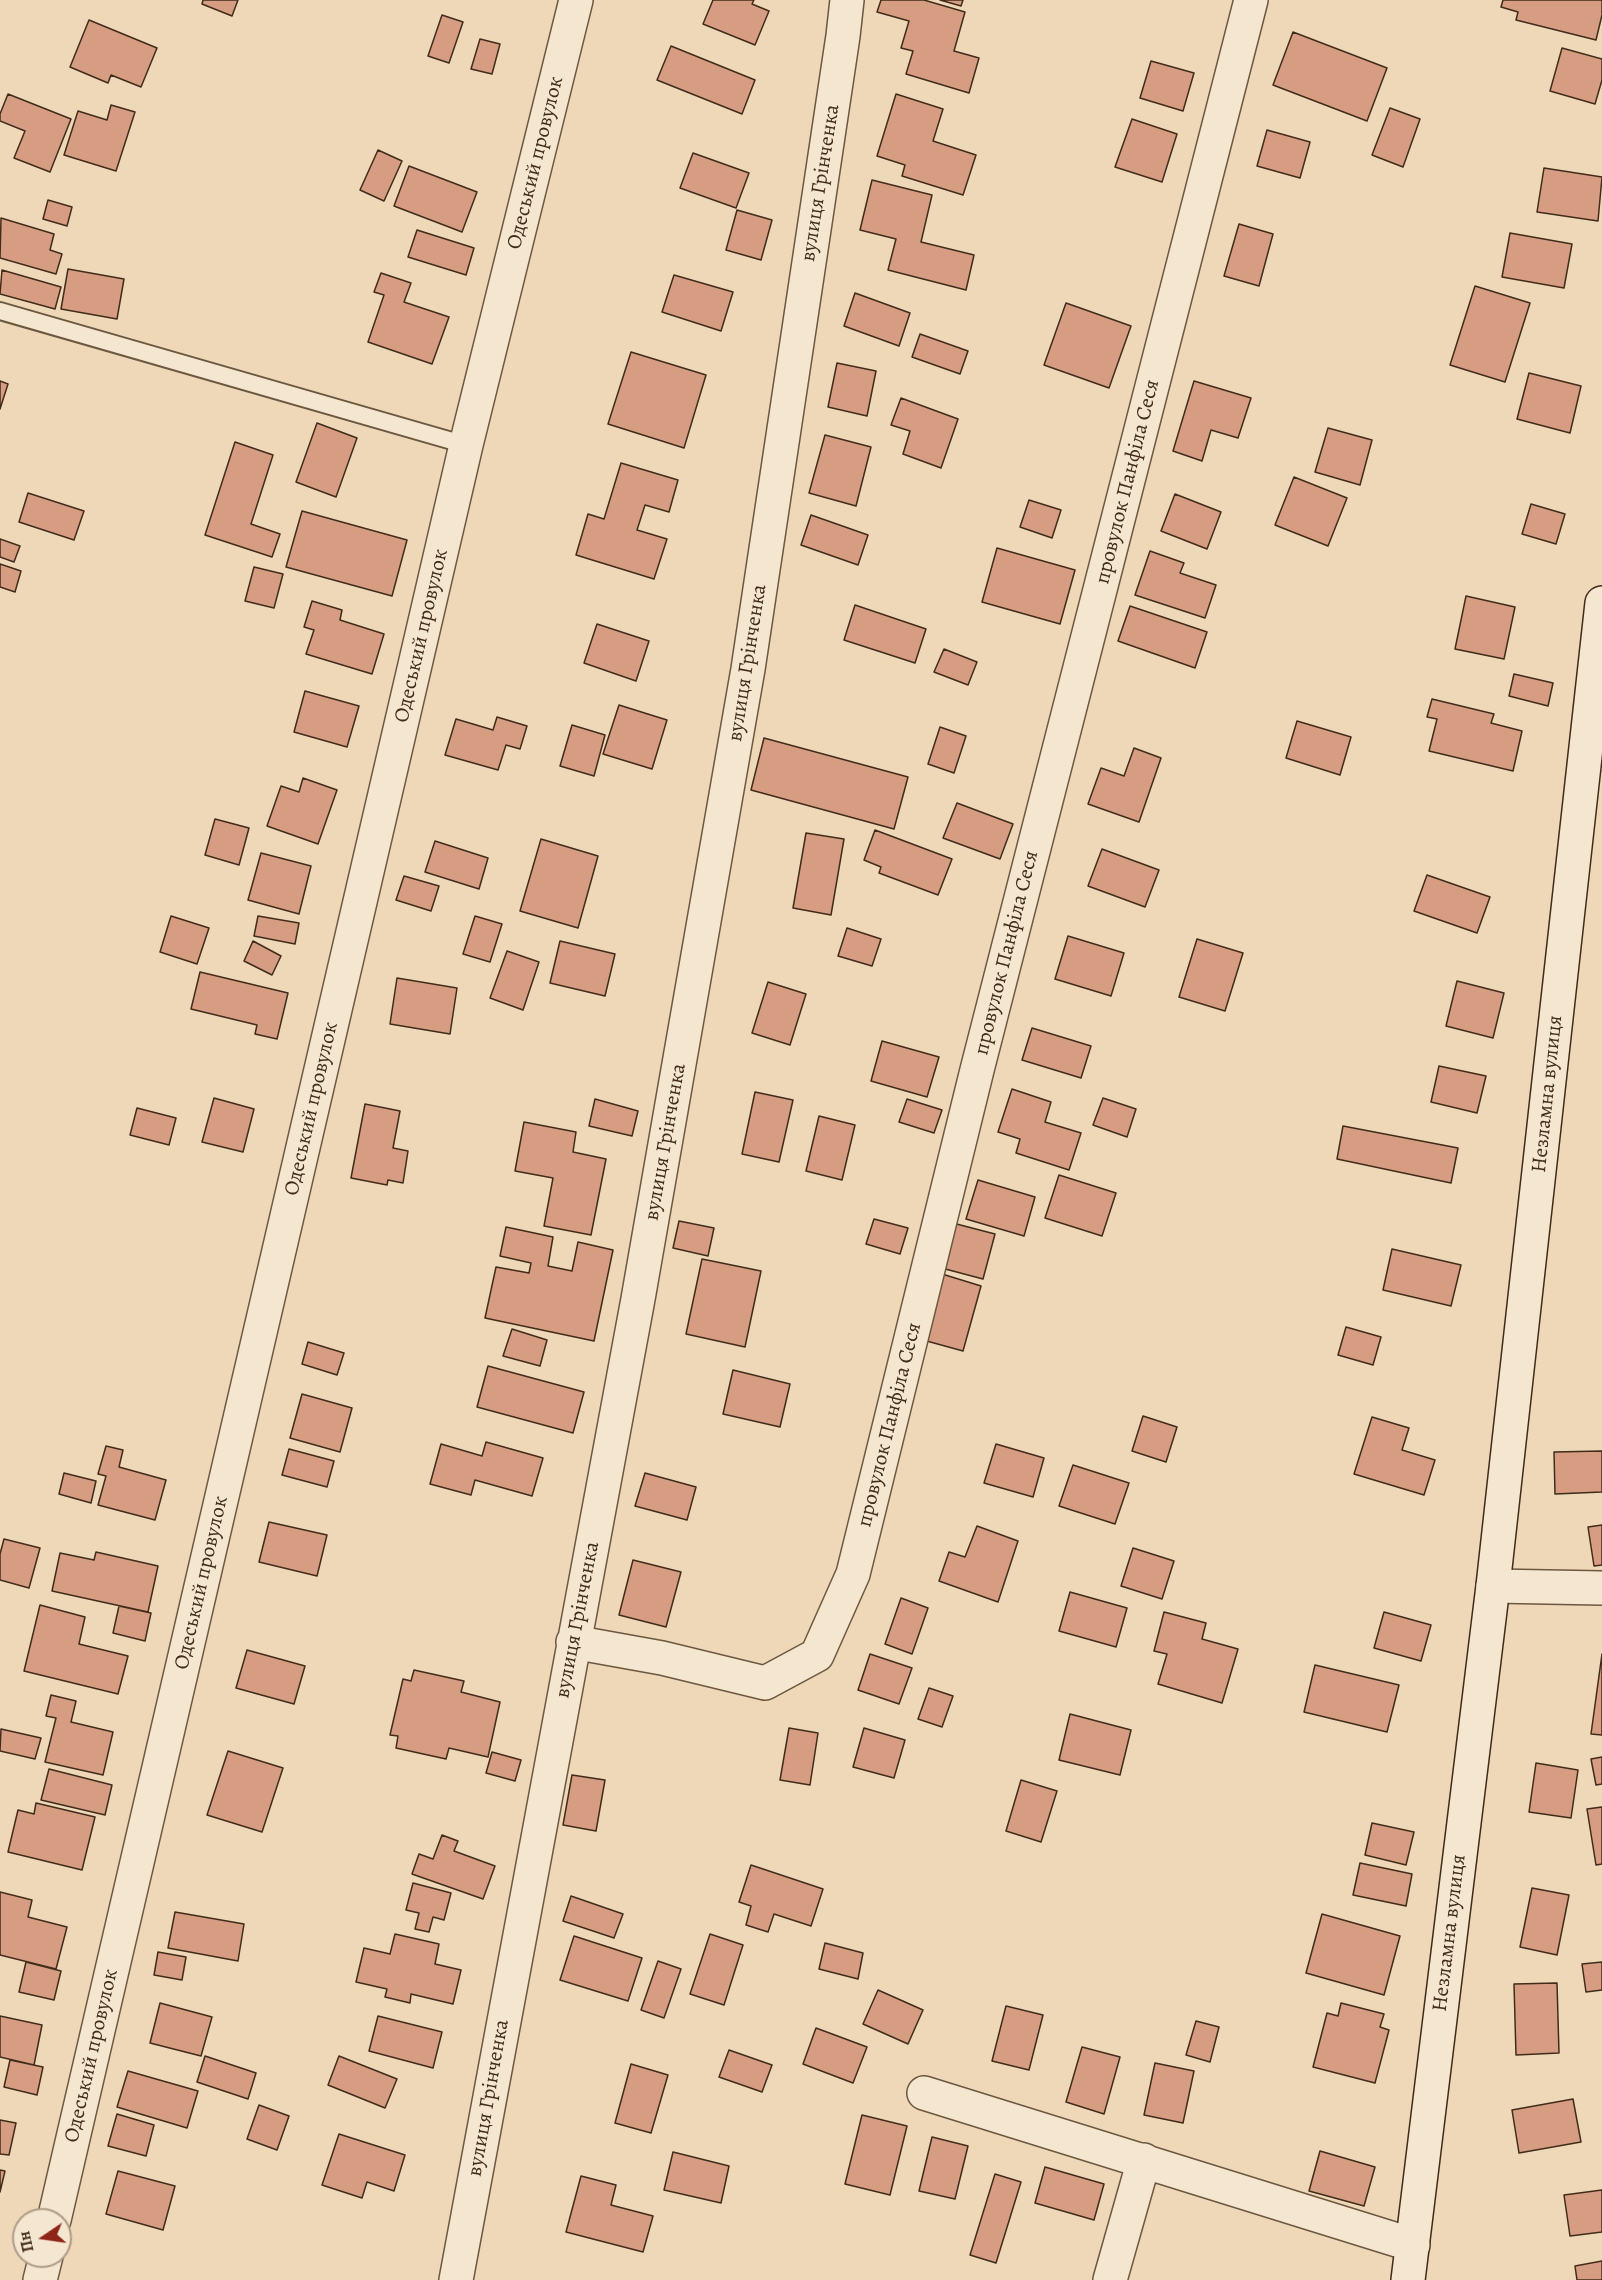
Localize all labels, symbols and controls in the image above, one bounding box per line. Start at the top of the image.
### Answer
street label: Одеський провулок [502,74,570,252]
street label: вулиця Грінченка [796,103,846,263]
street label: провулок Панфіла Сеся [1090,377,1166,587]
street label: Одеський провулок [390,547,454,725]
street label: вулиця Грінченка [723,583,773,743]
street label: провулок Панфіла Сеся [969,848,1045,1058]
street label: Незламна вулиця [1527,1014,1569,1174]
street label: Одеський провулок [280,1020,344,1198]
street label: вулиця Грінченка [640,1062,692,1222]
street label: провулок Панфіла Сеся [852,1320,928,1530]
street label: Одеський провулок [170,1494,234,1672]
street label: вулиця Грінченка [550,1540,606,1700]
street label: Незламна вулиця [1428,1853,1472,2013]
street label: Одеський провулок [60,1967,124,2145]
street label: вулиця Грінченка [463,2018,515,2178]
north arrow [12,2208,72,2268]
text: Пн [13,2229,39,2254]

